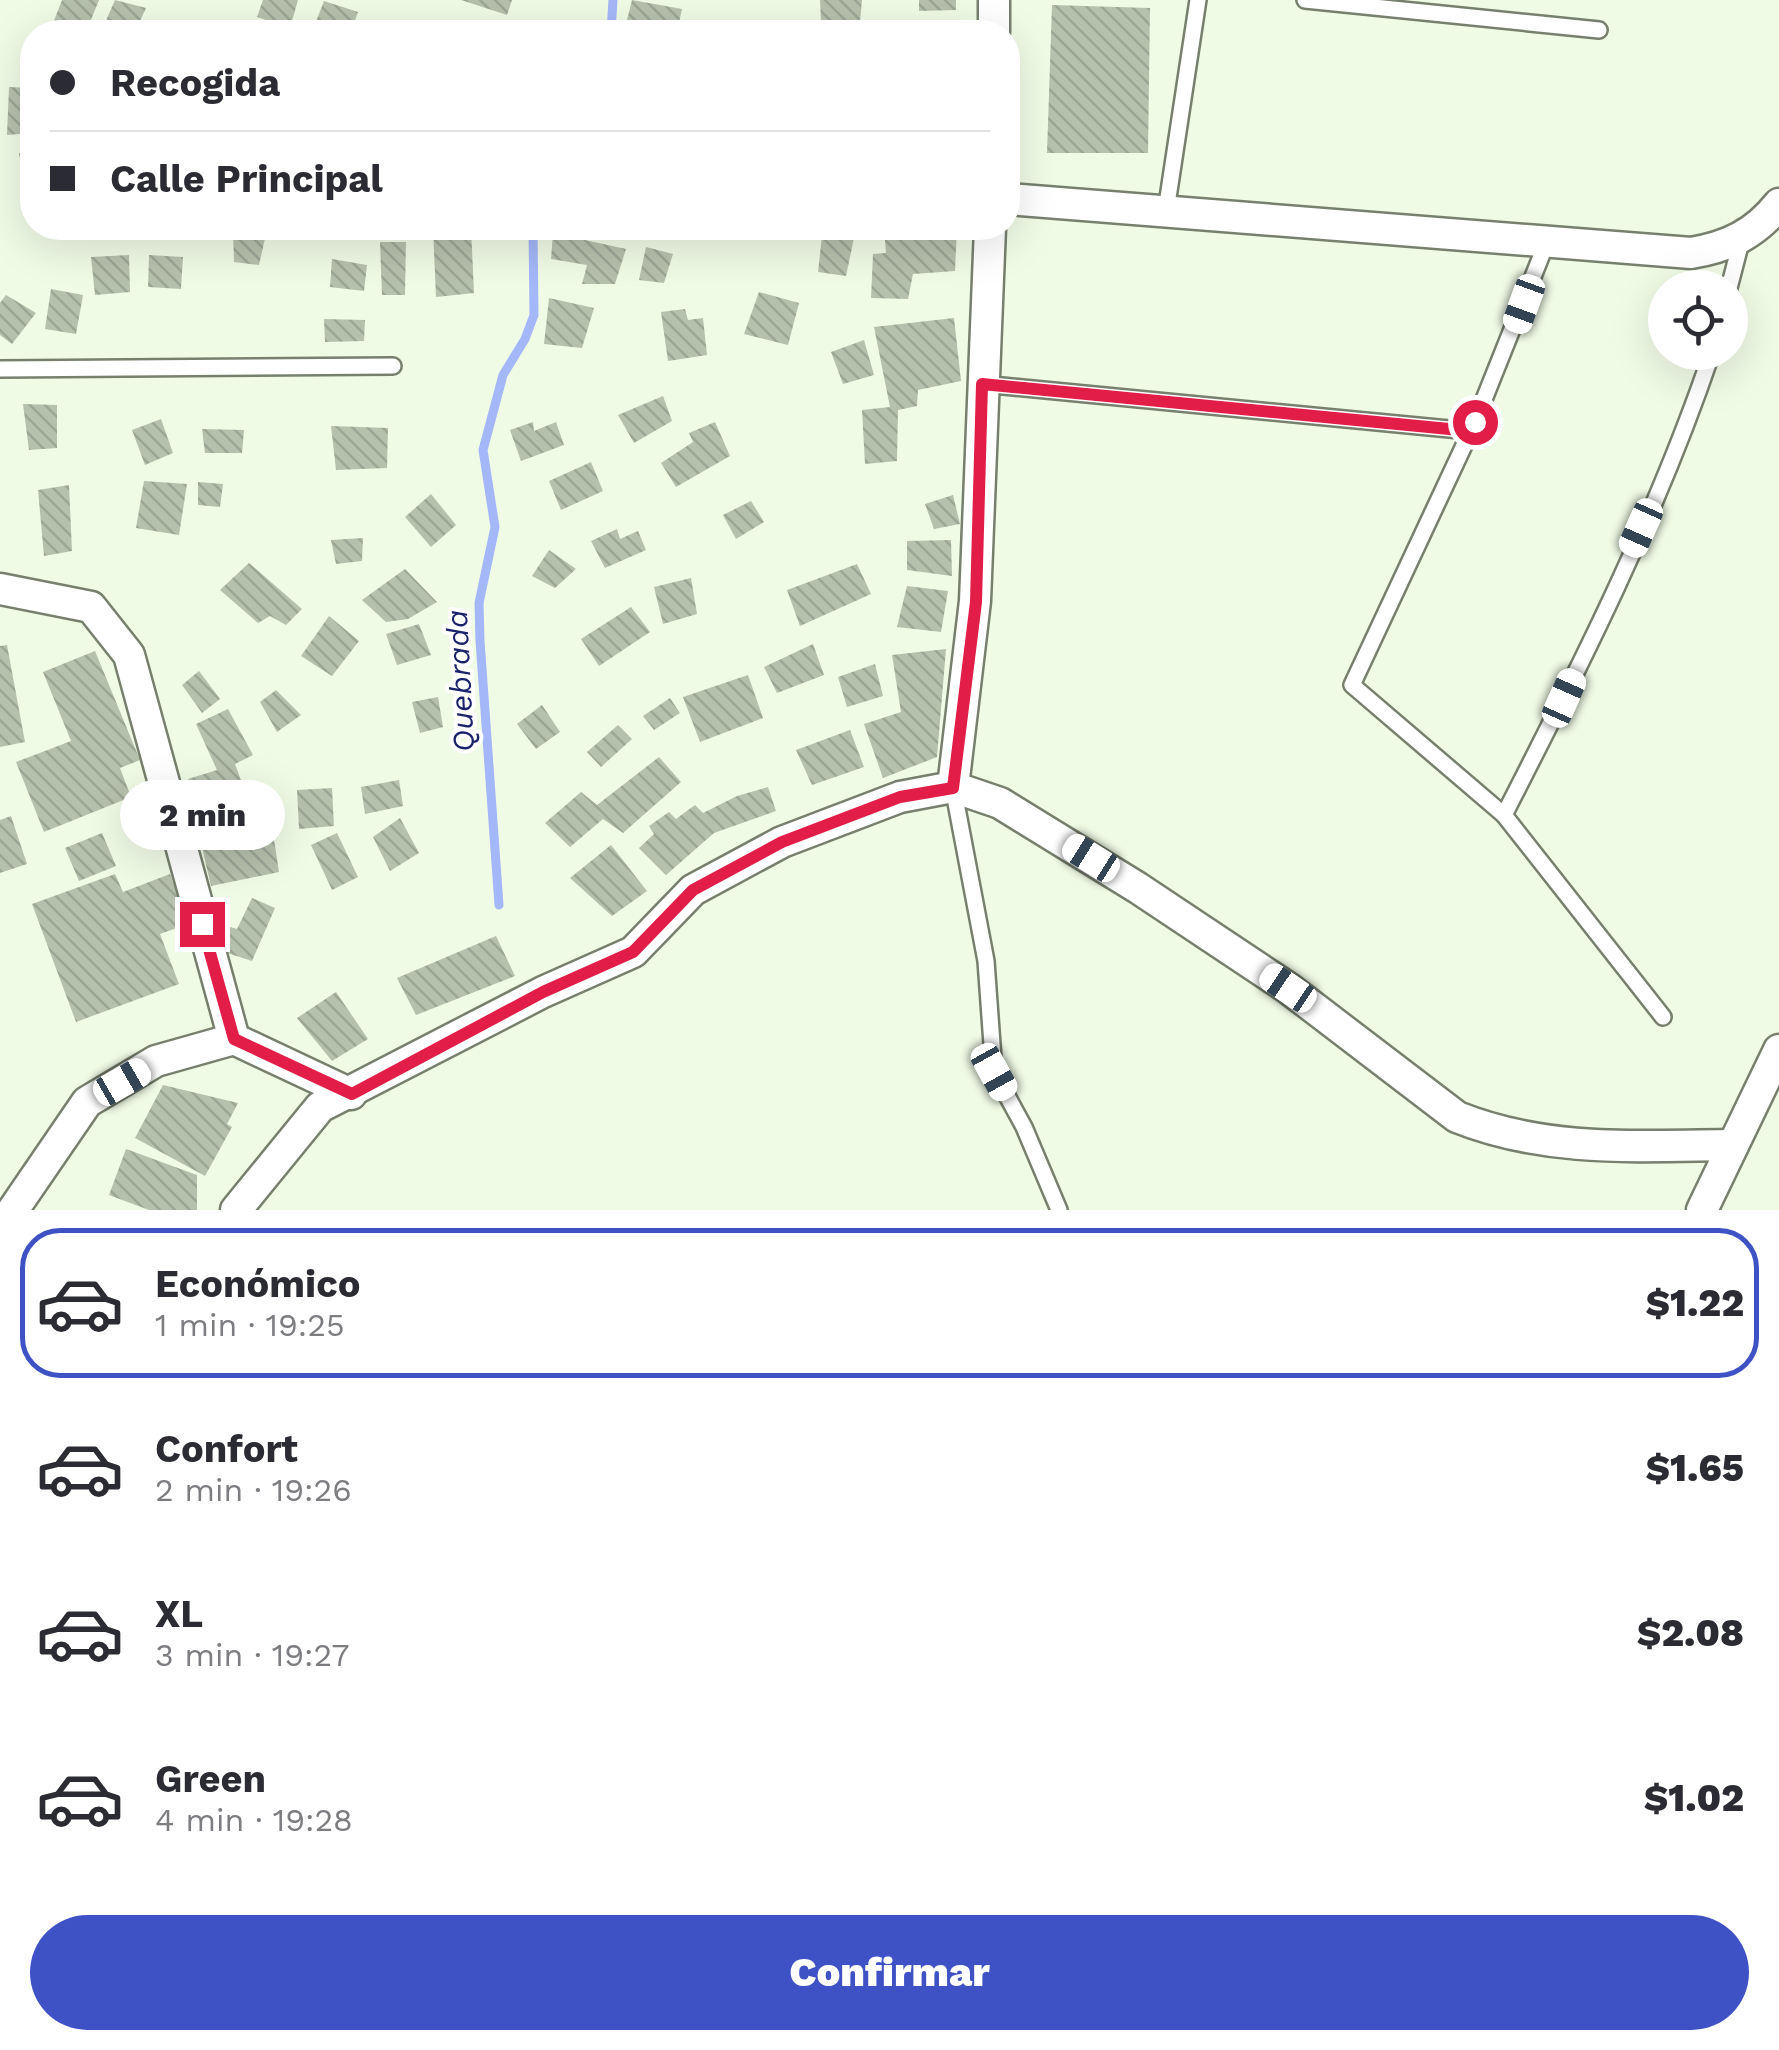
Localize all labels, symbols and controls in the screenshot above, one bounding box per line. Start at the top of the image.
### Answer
text: Recogida [110,61,280,105]
text: Calle Principal [110,157,383,201]
map controls [1648,270,1748,370]
button: locate [1648,270,1748,370]
car [1500,271,1548,337]
route start [1453,400,1498,445]
car [1615,494,1667,562]
water label: Quebrada [439,609,481,753]
car [1538,664,1590,732]
callout: 2 min [120,779,284,849]
text: 2 min [159,796,246,834]
car [1058,829,1124,887]
route end [180,902,225,947]
car [1255,959,1321,1017]
car [966,1038,1022,1106]
car [89,1054,155,1110]
icon: car [35,1258,125,1348]
text: Económico [155,1262,360,1306]
text: $1.22 [1645,1281,1744,1325]
text: 1 min · 19:25 [155,1306,345,1344]
icon: car [35,1423,125,1513]
text: Confort [155,1427,298,1471]
text: $1.65 [1646,1446,1744,1490]
text: 2 min · 19:26 [155,1471,352,1509]
icon: car [35,1588,125,1678]
text: XL [155,1592,203,1636]
text: $2.08 [1637,1611,1744,1655]
text: 3 min · 19:27 [155,1636,349,1674]
icon: car [35,1753,125,1843]
text: Green [155,1757,266,1801]
text: $1.02 [1644,1776,1744,1820]
text: 4 min · 19:28 [155,1801,353,1839]
button: Confirmar [30,1915,1749,2030]

